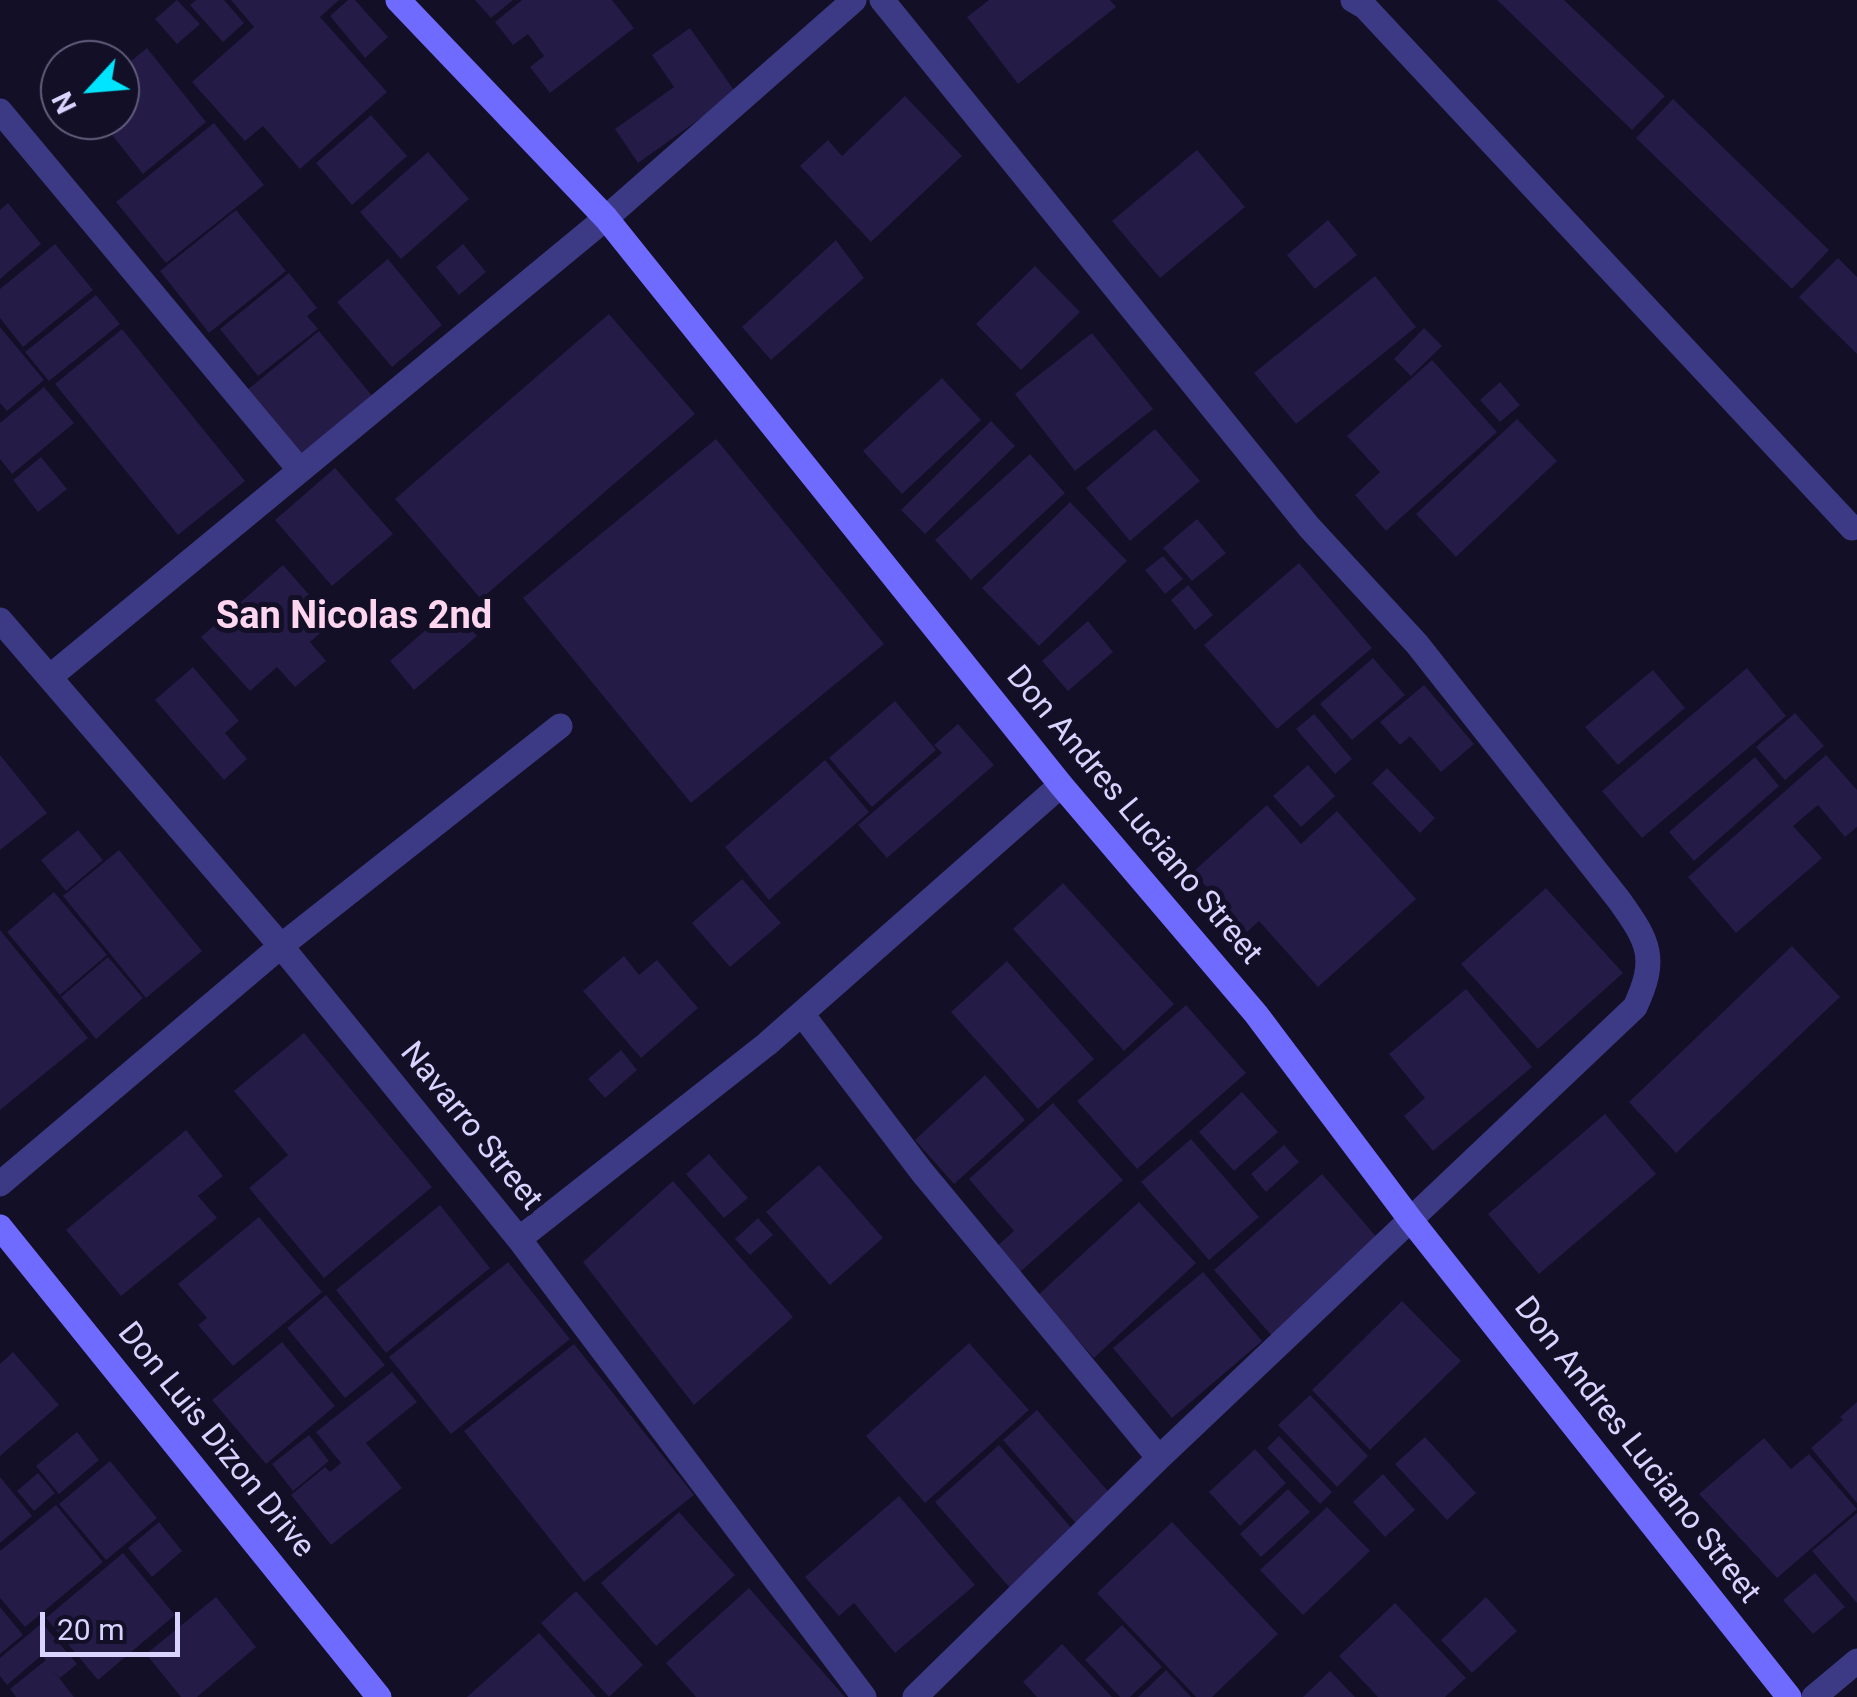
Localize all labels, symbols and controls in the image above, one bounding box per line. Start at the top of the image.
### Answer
north arrow [40,40,140,140]
text: N [45,86,84,119]
district label: San Nicolas 2nd [216,595,492,641]
street label: Don Andres Luciano Street [997,659,1269,973]
street label: Navarro Street [391,1035,549,1219]
street label: Don Andres Luciano Street [1505,1290,1767,1612]
street label: Don Luis Dizon Drive [108,1316,322,1566]
scale bar [45,1592,185,1654]
text: 20 m [57,1612,124,1647]

